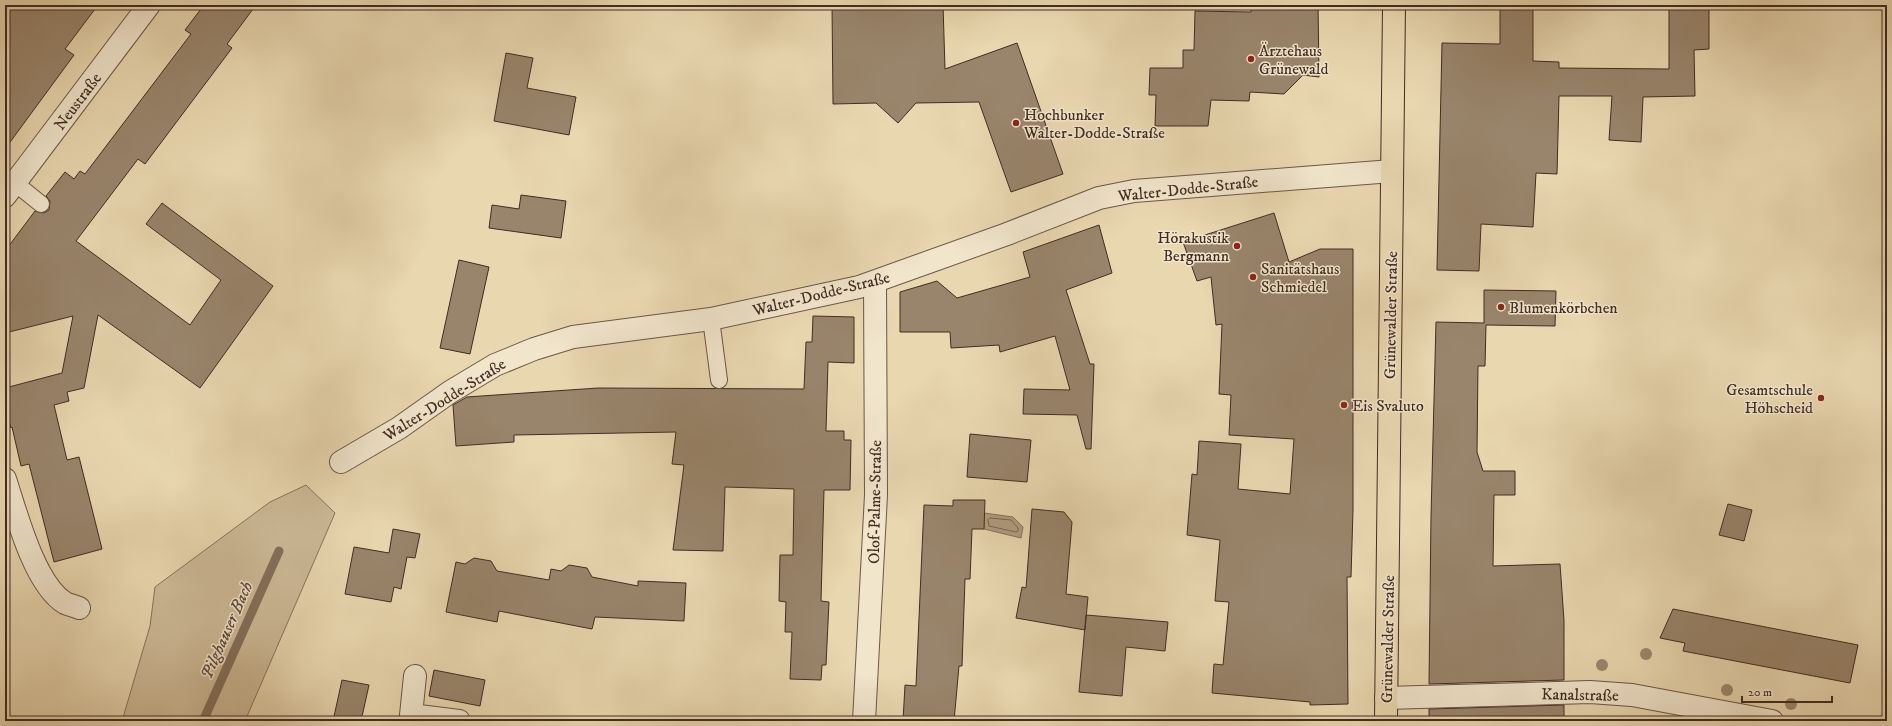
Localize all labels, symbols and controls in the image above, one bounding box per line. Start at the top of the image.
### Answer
place label: Ärztehaus Grünewald [1259,41,1329,79]
marker: Ärztehaus Grünewald [1246,54,1256,64]
street label: Neustraße [50,69,106,134]
place label: Hochbunker Walter-Dodde-Straße [1023,105,1165,143]
marker: Hochbunker Walter-Dodde-Straße [1011,118,1021,128]
street label: Walter-Dodde-Straße [1116,172,1260,206]
place label: Hörakustik Bergmann [1157,228,1230,266]
marker: Hörakustik Bergmann [1232,241,1242,251]
street label: Grünewalder Straße [1380,250,1402,379]
place label: Sanitätshaus Schmiedel [1261,259,1339,297]
street label: Walter-Dodde-Straße [750,267,892,321]
marker: Sanitätshaus Schmiedel [1248,272,1258,282]
place label: Blumenkörbchen [1509,298,1618,318]
marker: Blumenkörbchen [1496,302,1506,312]
street label: Walter-Dodde-Straße [379,354,510,446]
place label: Gesamtschule Höhscheid [1726,380,1813,418]
marker: Gesamtschule Höhscheid [1816,393,1826,403]
place label: Eis Svaluto [1352,396,1424,416]
marker: Eis Svaluto [1339,400,1349,410]
street label: Olof-Palme-Straße [864,440,886,564]
street label: Grünewalder Straße [1377,574,1399,703]
water label: Pilghauser Bach [196,578,258,683]
scale bar [1742,678,1832,704]
street label: Kanalstraße [1541,684,1619,706]
text: 20 m [1748,685,1772,700]

